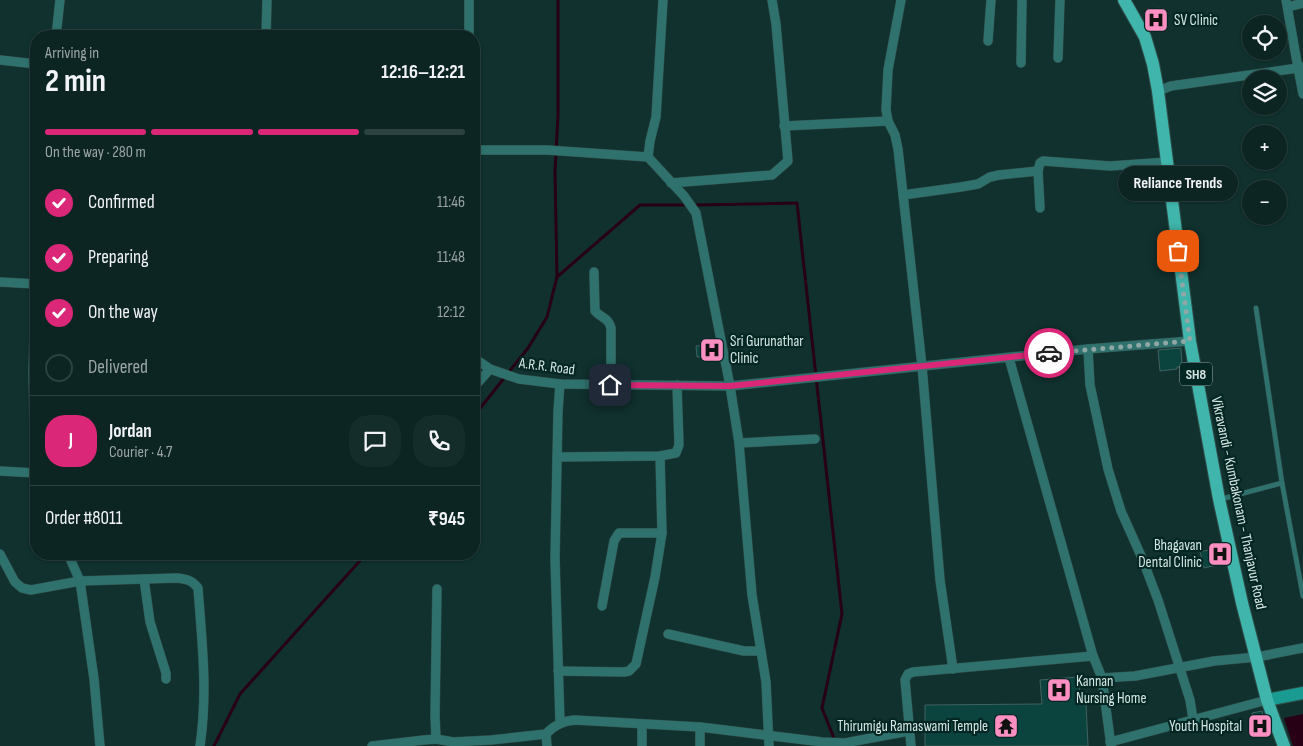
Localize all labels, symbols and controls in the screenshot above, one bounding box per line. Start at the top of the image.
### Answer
hospital icon: SV Clinic [1143,7,1169,33]
place label: SV Clinic [1174,11,1218,30]
map controls [1242,15,1287,225]
button: locate [1242,15,1287,60]
text: Arriving in [45,44,99,63]
text: 12:16–12:21 [381,61,465,84]
text: 2 min [45,62,106,101]
button: layers [1242,70,1287,115]
button: + [1242,125,1287,170]
text: On the way · 280 m [45,143,146,162]
callout: Reliance Trends [1118,166,1238,201]
text: Reliance Trends [1134,174,1222,193]
button: − [1242,180,1287,225]
icon: check [45,189,73,217]
text: Confirmed [88,191,155,214]
text: 11:46 [437,193,465,212]
pin [1157,230,1199,272]
icon: bag [1164,237,1192,265]
icon: check [45,244,73,272]
text: Preparing [88,246,149,269]
text: 11:48 [437,248,465,267]
icon: check [45,299,73,327]
text: On the way [88,301,158,324]
text: 12:12 [437,303,465,322]
courier [1024,328,1074,378]
place label: Sri Gurunathar Clinic [730,332,804,368]
hospital icon: Sri Gurunathar Clinic [699,337,725,363]
icon: car [1035,339,1063,367]
street label: A.R.R. Road [517,354,576,379]
text: Delivered [88,356,148,379]
road number: SH8 [1180,362,1212,386]
pin [589,364,631,406]
icon: home [596,371,624,399]
street label: Vikravandi - Kumbakonam - Thanjavur Road [1207,395,1270,611]
button: chat [349,415,401,467]
button: phone [413,415,465,467]
text: Jordan [109,420,152,443]
text: J [69,429,73,452]
text: Courier · 4.7 [109,443,172,462]
text: Order #8011 [45,507,122,530]
text: ₹945 [428,508,465,531]
place label: Bhagavan Dental Clinic [1138,536,1202,572]
hospital icon: Bhagavan Dental Clinic [1207,541,1233,567]
place label: Kannan Nursing Home [1076,672,1146,708]
hospital icon: Kannan Nursing Home [1046,677,1072,703]
temple icon: Thirumigu Ramaswami Temple [993,713,1019,739]
hospital icon: Youth Hospital [1247,713,1273,739]
place label: Thirumigu Ramaswami Temple [837,717,988,736]
place label: Youth Hospital [1169,717,1242,736]

